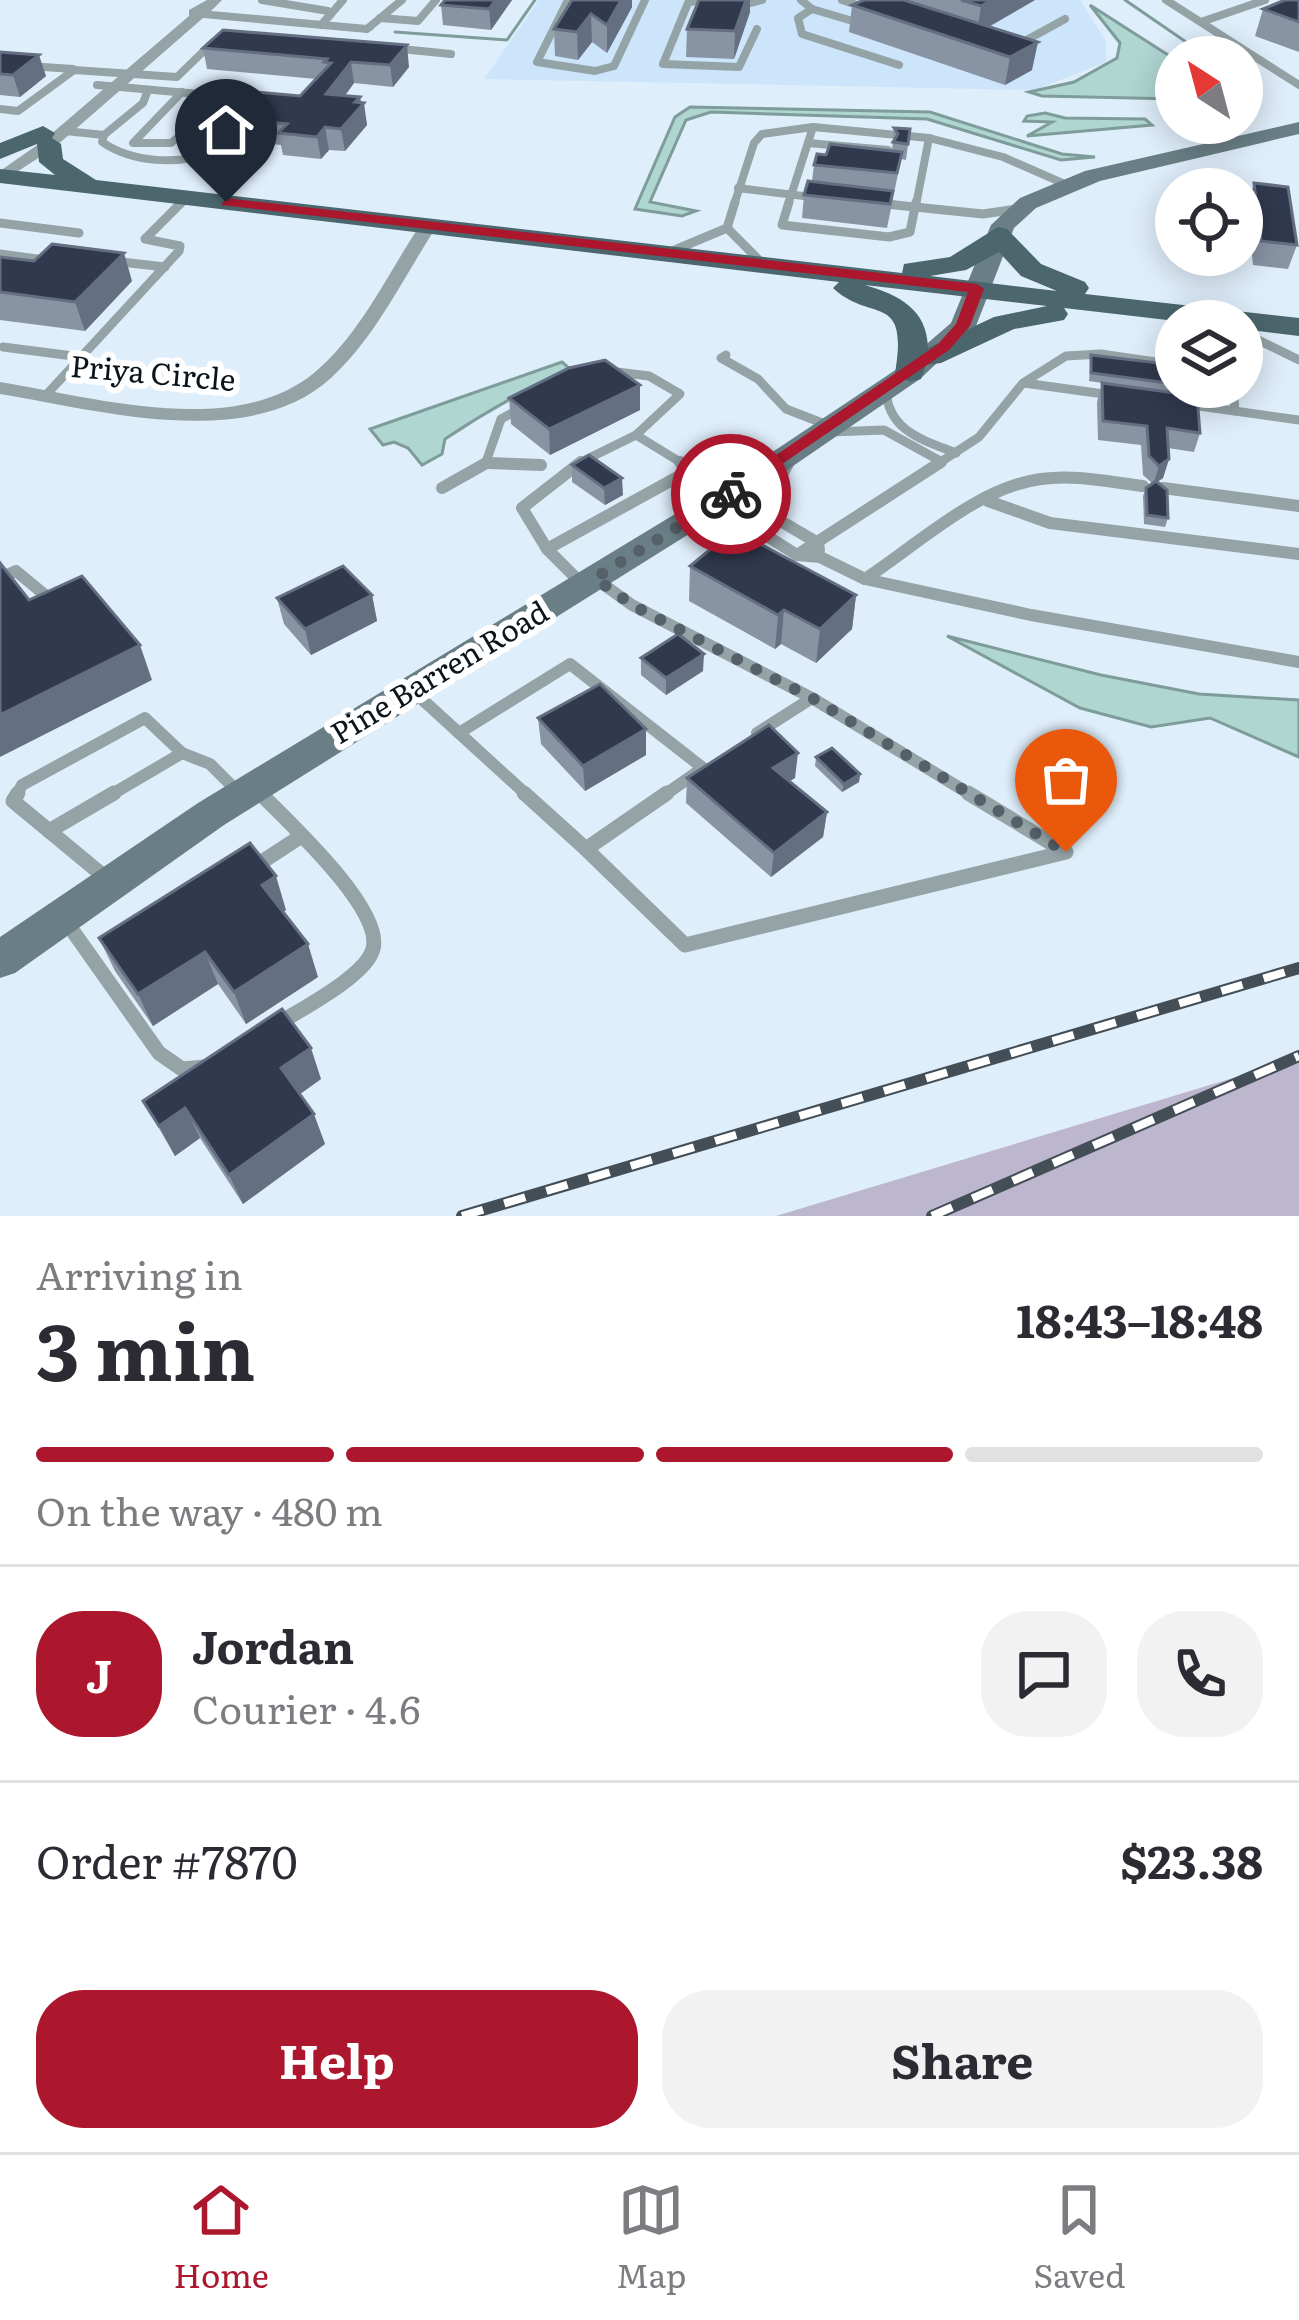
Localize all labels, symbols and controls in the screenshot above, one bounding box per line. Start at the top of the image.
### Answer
north arrow [1155,36,1263,144]
map controls [1155,36,1263,408]
pin [175,79,277,202]
icon: home [193,97,259,163]
button: locate [1155,168,1263,276]
button: layers [1155,300,1263,408]
street label: Priya Circle [69,342,238,400]
courier [671,434,791,554]
icon: bike [698,461,764,527]
street label: Pine Barren Road [321,588,556,753]
pin [1015,729,1117,852]
icon: bag [1033,747,1099,813]
text: Arriving in [36,1244,243,1302]
text: 18:43–18:48 [1016,1285,1263,1352]
text: 3 min [36,1289,256,1405]
text: On the way · 480 m [36,1480,383,1538]
text: Jordan [192,1611,354,1678]
button: chat [981,1611,1107,1737]
button: phone [1137,1611,1263,1737]
text: J [86,1640,112,1707]
text: Courier · 4.6 [192,1678,420,1736]
text: Order #7870 [36,1826,298,1893]
text: $23.38 [1121,1826,1263,1893]
button: Help [36,1990,638,2128]
button: Share [662,1990,1263,2128]
tab: Home [174,2177,269,2298]
tab: Map [616,2177,686,2298]
tab: Saved [1034,2177,1125,2298]

